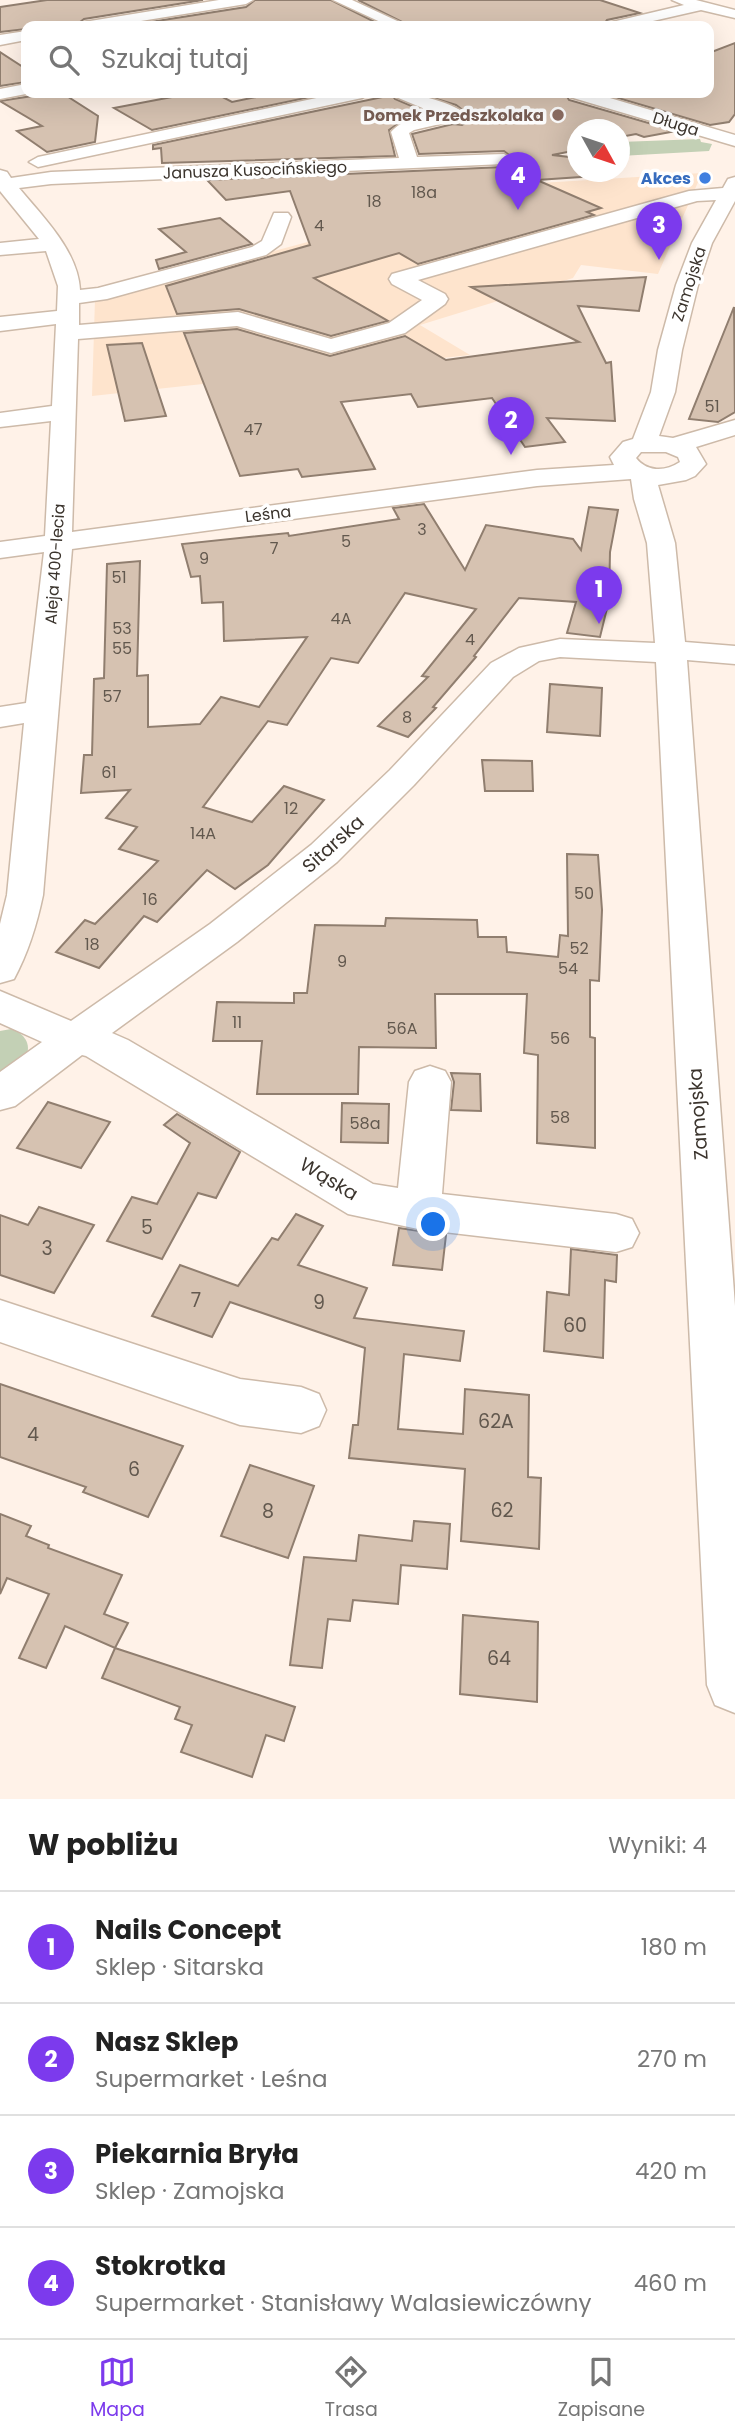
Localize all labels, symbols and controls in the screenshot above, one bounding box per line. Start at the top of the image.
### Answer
search box [21,21,714,98]
icon: search [45,41,83,79]
text: Szukaj tutaj [101,41,249,77]
place label: Domek Przedszkolaka [363,104,544,127]
street label: Długa [650,106,702,142]
marker: Domek Przedszkolaka [550,107,566,123]
north arrow [567,119,630,182]
pin: 4 [495,152,541,210]
street label: Janusza Kusocińskiego [162,155,348,185]
place label: Akces [641,167,691,190]
marker: Akces [697,170,713,186]
house number: 18a [411,181,437,204]
house number: 18 [366,190,382,213]
pin: 3 [636,202,682,260]
house number: 4 [314,214,324,237]
street label: Zamojska [666,244,712,324]
house number: 51 [704,395,720,418]
pin: 2 [488,397,534,455]
house number: 47 [244,418,263,441]
street label: Leśna [244,500,292,528]
street label: Aleja 400-lecia [39,503,71,625]
house number: 3 [417,518,427,541]
house number: 5 [341,530,351,553]
house number: 7 [270,537,279,560]
house number: 9 [199,547,209,570]
house number: 51 [111,566,127,589]
pin: 1 [576,566,622,624]
house number: 4A [331,607,352,630]
house number: 53 [112,617,132,640]
house number: 4 [465,628,475,651]
house number: 55 [112,637,132,660]
house number: 57 [103,685,122,708]
house number: 8 [402,706,412,729]
house number: 61 [101,761,117,784]
house number: 12 [284,797,298,820]
street label: Sitarska [296,809,370,879]
house number: 14A [190,822,216,845]
house number: 50 [574,882,594,905]
house number: 16 [142,888,158,911]
house number: 18 [84,933,100,956]
house number: 52 [569,937,589,960]
house number: 9 [337,950,347,973]
house number: 54 [558,957,578,980]
house number: 11 [232,1011,242,1034]
house number: 56A [387,1017,418,1040]
house number: 56 [550,1027,570,1050]
street label: Zamojska [681,1067,715,1161]
house number: 58 [550,1106,570,1129]
house number: 58a [350,1112,380,1135]
street label: Wąska [295,1151,363,1207]
your location [416,1207,450,1241]
house number: 5 [141,1214,153,1241]
house number: 3 [41,1235,53,1262]
house number: 7 [191,1287,201,1314]
house number: 9 [313,1289,325,1316]
house number: 60 [563,1312,587,1339]
house number: 62A [478,1408,514,1435]
house number: 4 [27,1421,39,1448]
house number: 6 [128,1456,140,1483]
house number: 62 [491,1497,514,1524]
house number: 8 [262,1498,274,1525]
house number: 64 [487,1645,511,1672]
text: W pobliżu [28,1823,179,1866]
text: Wyniki: 4 [608,1829,707,1861]
text: Nails Concept [95,1912,281,1948]
text: 1 [47,1931,55,1963]
text: 180 m [641,1931,707,1963]
text: Sklep · Sitarska [95,1951,264,1983]
text: Nasz Sklep [95,2024,239,2060]
text: 2 [44,2043,58,2075]
text: 270 m [637,2043,707,2075]
text: Supermarket · Leśna [95,2063,328,2095]
text: Piekarnia Bryła [95,2136,299,2172]
text: 3 [44,2155,58,2187]
text: 420 m [635,2155,707,2187]
text: Sklep · Zamojska [95,2175,284,2207]
text: Stokrotka [95,2248,226,2284]
text: 4 [43,2267,59,2299]
text: 460 m [634,2267,707,2299]
text: Supermarket · Stanisławy Walasiewiczówny [95,2287,591,2319]
tab: Mapa [90,2353,145,2424]
tab: Trasa [325,2353,378,2424]
tab: Zapisane [558,2353,645,2424]

